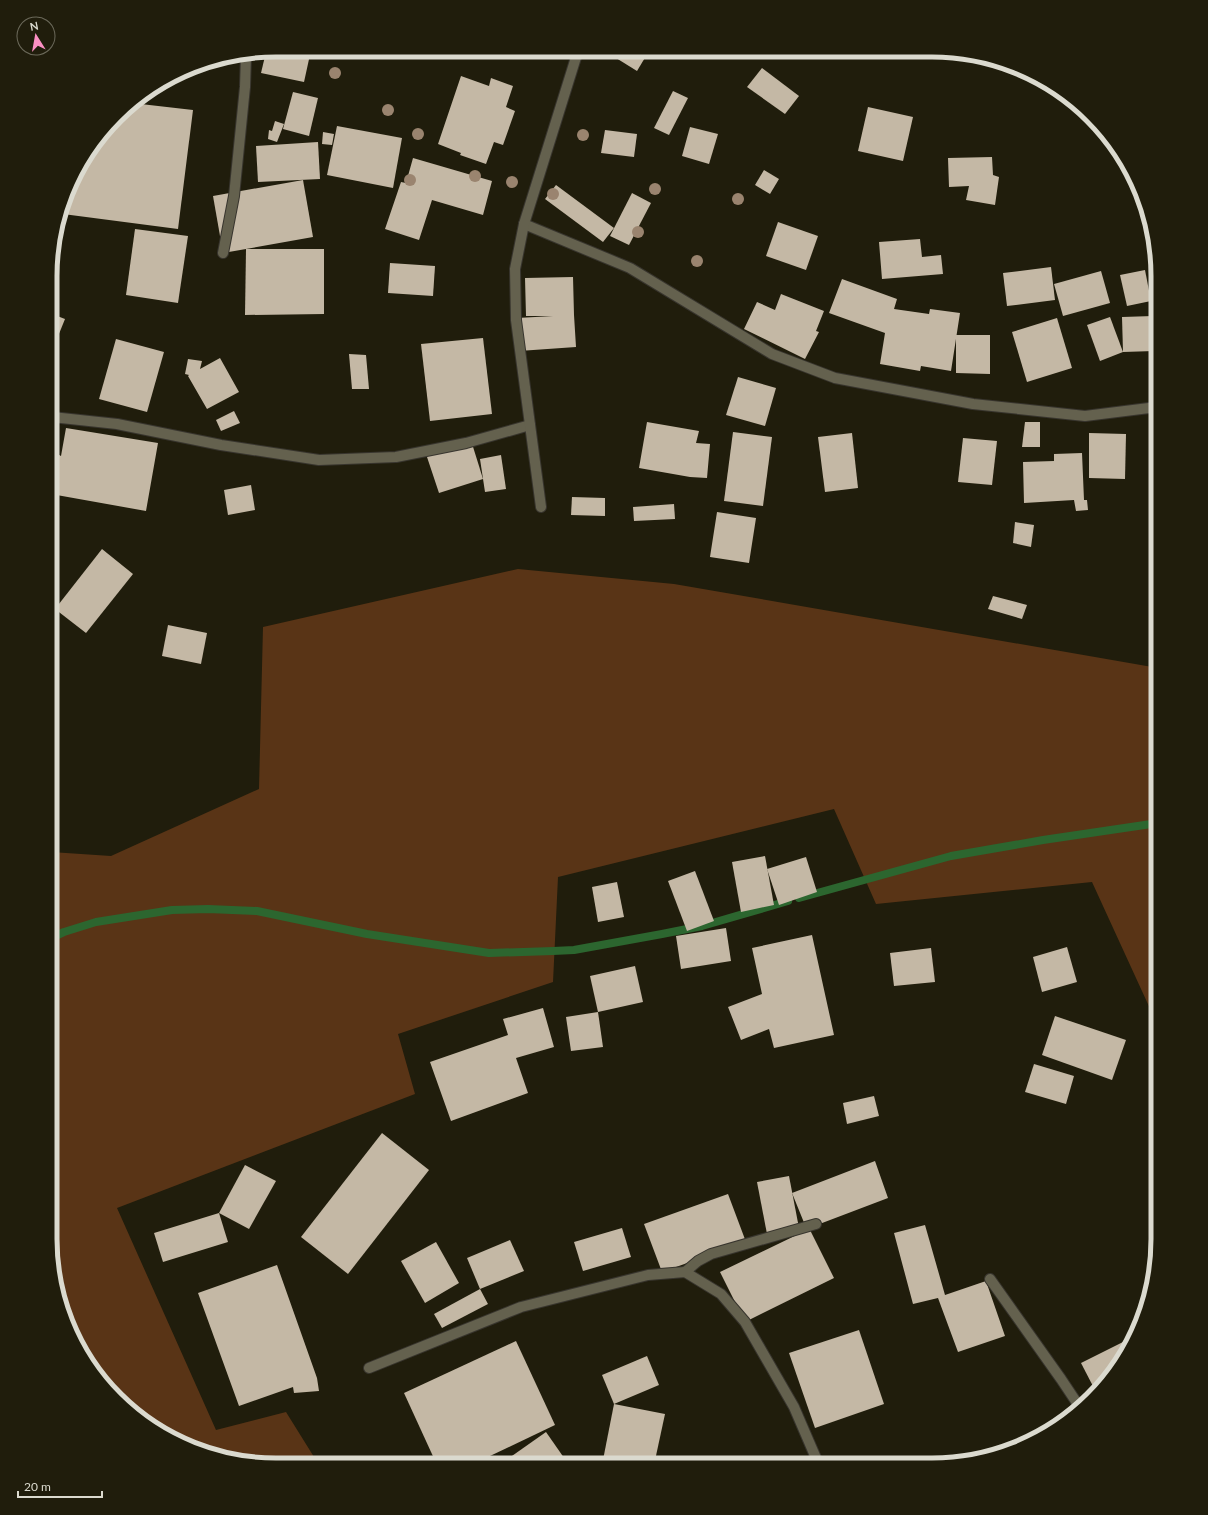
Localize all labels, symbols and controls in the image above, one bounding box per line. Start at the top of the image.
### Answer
north arrow [16,16,56,56]
text: N [29,19,39,33]
scale bar [18,1473,102,1499]
text: 20 m [24,1479,51,1494]

